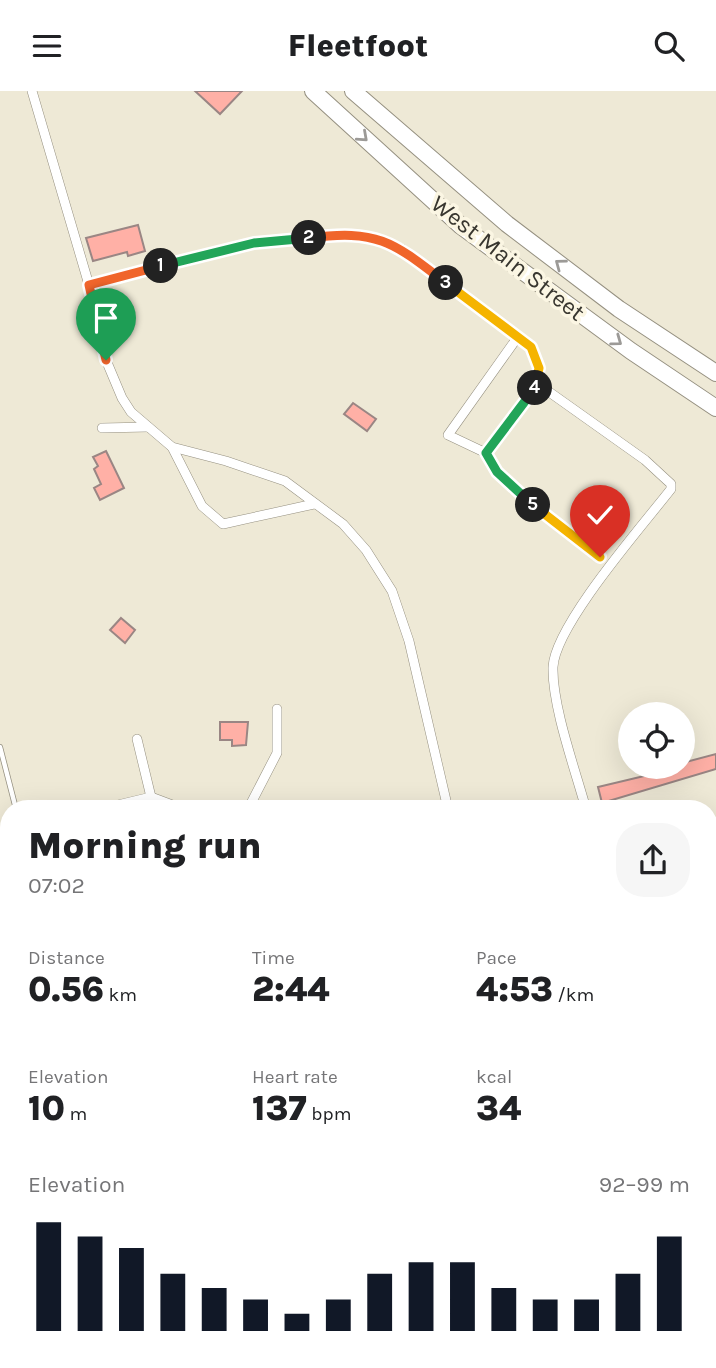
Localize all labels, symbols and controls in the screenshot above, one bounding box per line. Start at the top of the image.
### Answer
icon: menu [28,27,66,65]
text: Fleetfoot [288,27,428,64]
icon: search [650,27,688,65]
one-way arrow [355,129,368,141]
street label: West Main Street [426,189,590,327]
pin: 2 [292,221,326,255]
text: 2 [303,226,314,248]
pin: 1 [144,249,178,283]
text: 1 [157,254,164,276]
one-way arrow [555,260,568,272]
pin: 3 [428,265,464,301]
text: 3 [440,271,451,293]
pin [76,288,136,360]
icon: arrive [87,299,125,337]
one-way arrow [609,332,621,345]
pin: 4 [518,371,552,405]
text: 4 [529,376,540,398]
pin [570,485,630,557]
pin: 5 [516,487,550,523]
text: 5 [527,493,538,515]
icon: check [581,496,619,534]
map controls [618,702,695,779]
button: locate [618,702,695,779]
text: Morning run [28,823,262,868]
button: share [616,823,690,897]
text: 07:02 [28,872,85,899]
text: Distance [28,947,105,969]
text: Time [252,947,295,969]
text: Pace [476,947,517,969]
text: 0.56 [28,969,104,1010]
text: 2:44 [252,969,329,1010]
text: 4:53 [476,969,553,1010]
text: km [104,984,137,1006]
text: /km [553,984,594,1006]
text: Elevation [28,1066,108,1088]
text: Heart rate [252,1066,338,1088]
text: kcal [476,1066,512,1088]
text: 10 [28,1088,65,1129]
text: 137 [252,1088,307,1129]
text: 34 [476,1088,521,1129]
text: m [65,1103,87,1125]
text: bpm [307,1103,351,1125]
text: Elevation [28,1171,125,1198]
text: 92–99 m [599,1171,690,1198]

